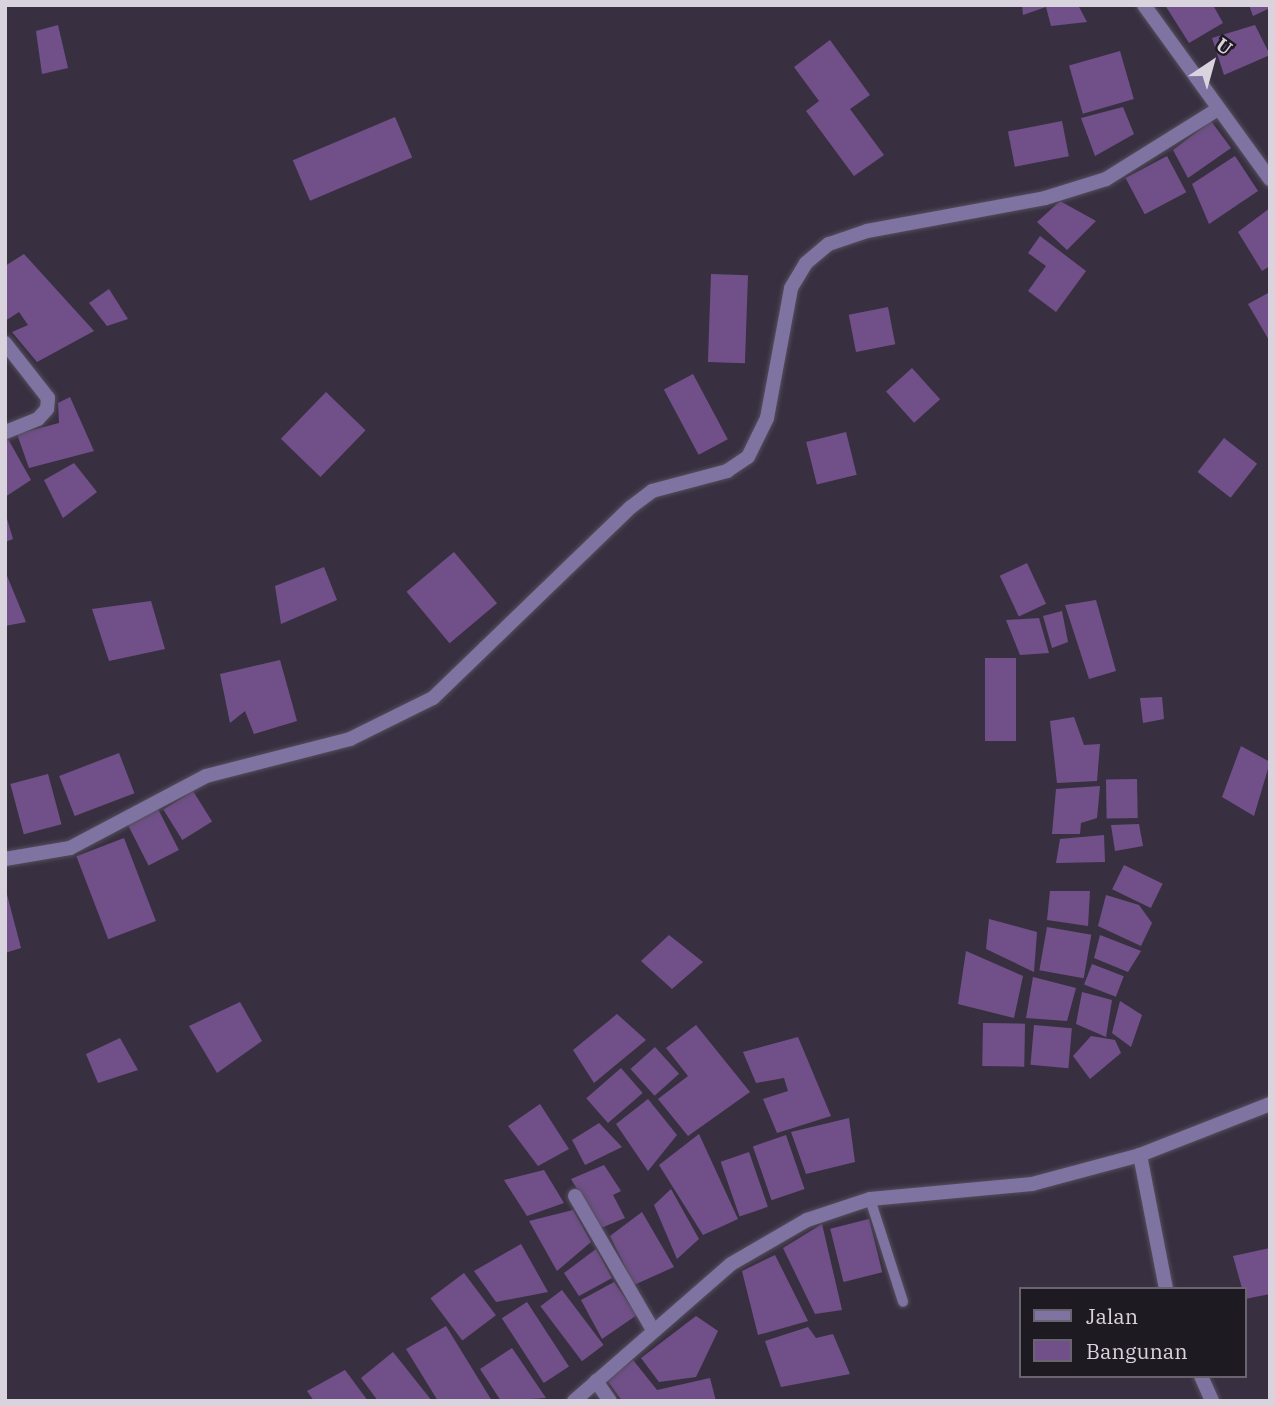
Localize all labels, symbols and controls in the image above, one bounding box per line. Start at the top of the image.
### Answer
north arrow [1177,28,1247,98]
text: U [1211,32,1237,60]
legend [1020,1287,1247,1378]
text: Jalan [1086,1302,1138,1330]
text: Bangunan [1086,1337,1188,1365]

